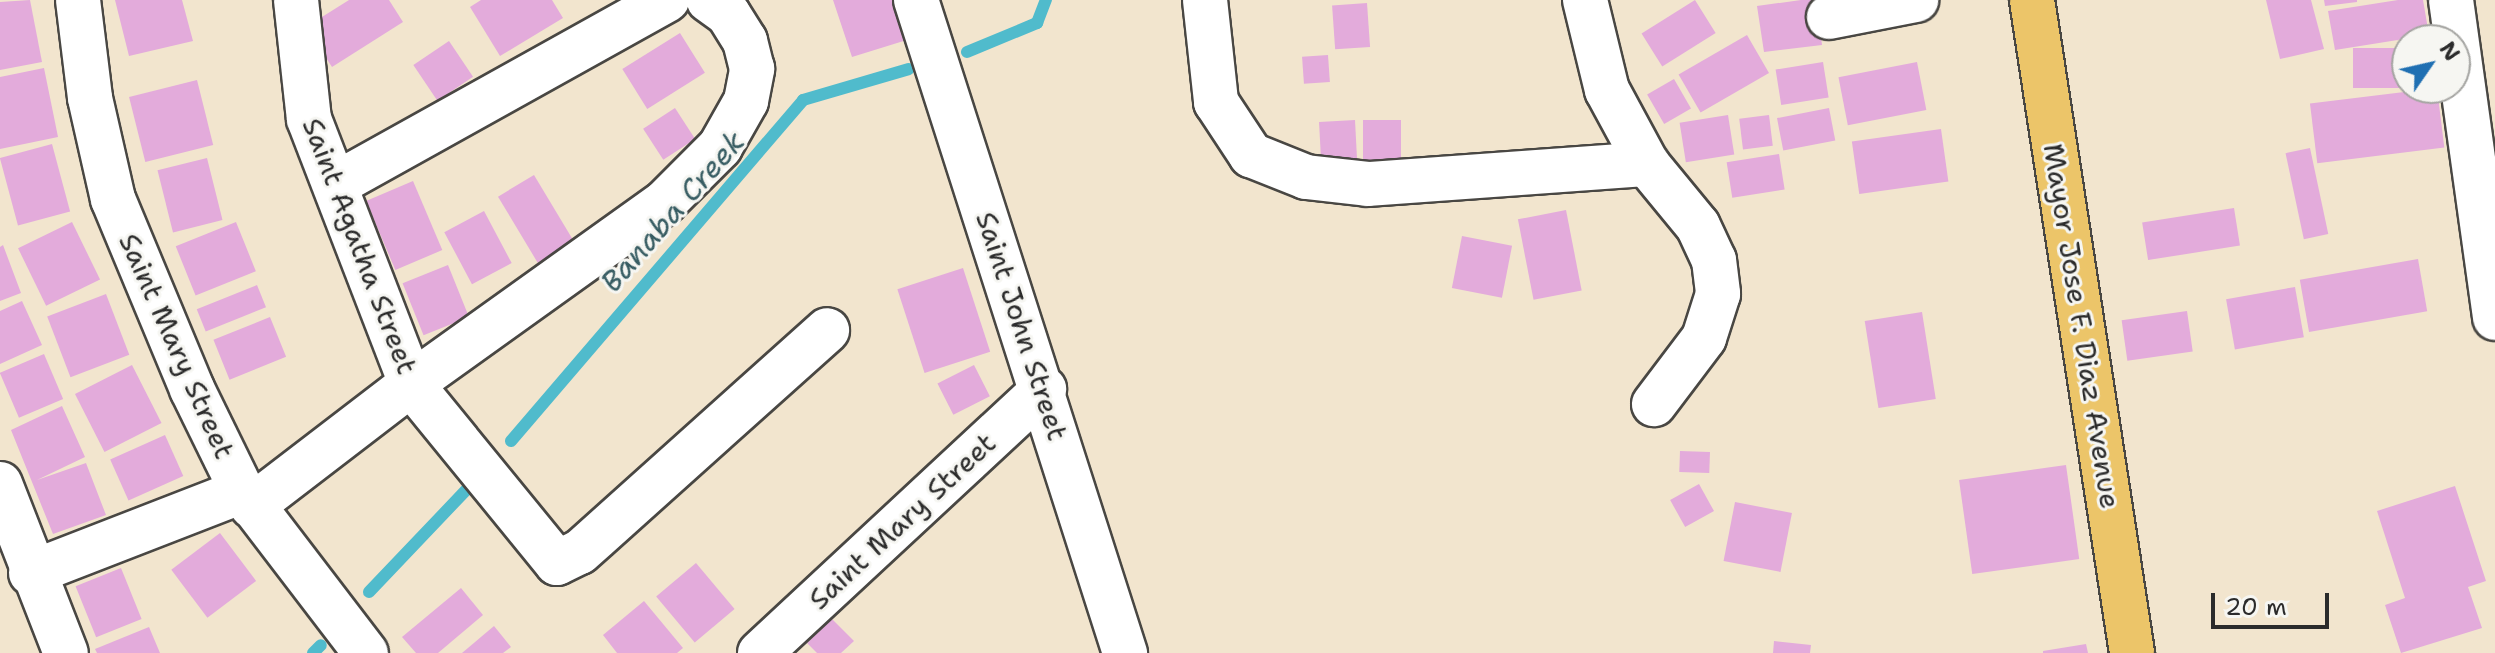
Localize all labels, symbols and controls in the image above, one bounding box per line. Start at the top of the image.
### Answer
north arrow [2391,24,2471,104]
text: N [2433,36,2467,67]
street label: Saint Agatha Street [296,113,424,379]
water label: Banaba Creek [593,124,753,300]
street label: Mayor Jose F. Diaz Avenue [2037,141,2127,511]
street label: Saint John Street [969,208,1075,444]
street label: Saint Mary Street [112,228,242,464]
street label: Saint Mary Street [802,426,1002,616]
scale bar [2215,577,2333,627]
text: 20 m [2225,591,2287,623]

